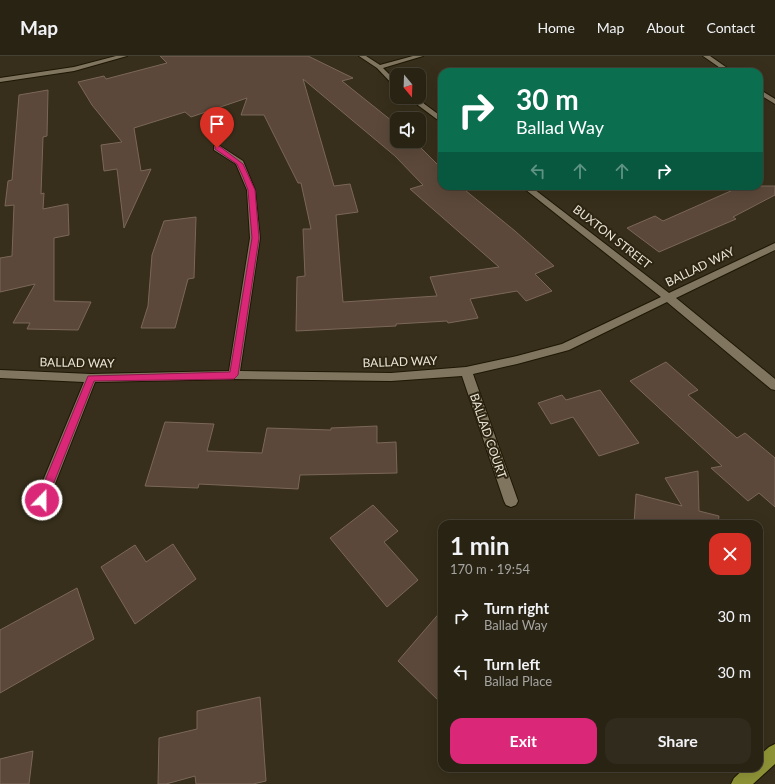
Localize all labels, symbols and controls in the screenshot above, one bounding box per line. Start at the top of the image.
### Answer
text: Map [20,16,58,39]
text: Home [537,19,575,36]
text: Map [597,19,624,36]
text: About [646,19,684,36]
text: Contact [706,19,755,36]
north arrow [390,68,426,104]
map controls [390,68,426,148]
text: 30 m [516,82,579,116]
icon: right [450,84,502,136]
pin [200,107,234,148]
button: sound [390,112,426,148]
icon: arrive [206,113,228,135]
text: Ballad Way [516,116,604,138]
icon: left [527,160,549,182]
icon: ahead [569,160,591,182]
icon: ahead [611,160,633,182]
icon: right [653,160,675,182]
street label: BUXTON STREET [570,201,654,272]
street label: BALLAD WAY [663,243,737,290]
street label: BALLAD WAY [362,353,438,370]
street label: BALLAD WAY [39,354,115,371]
street label: BALLAD COURT [467,391,510,480]
position arrow [21,479,63,521]
text: 1 min [450,531,510,560]
button: close [709,533,751,575]
text: 170 m · 19:54 [450,561,530,577]
text: Turn right [484,599,549,617]
icon: right [450,605,472,627]
text: 30 m [717,607,751,625]
text: Ballad Way [484,617,548,633]
text: Turn left [484,655,540,673]
icon: left [450,661,472,683]
text: 30 m [717,663,751,681]
text: Ballad Place [484,673,552,689]
button: Exit [450,718,597,764]
button: Share [605,718,751,764]

